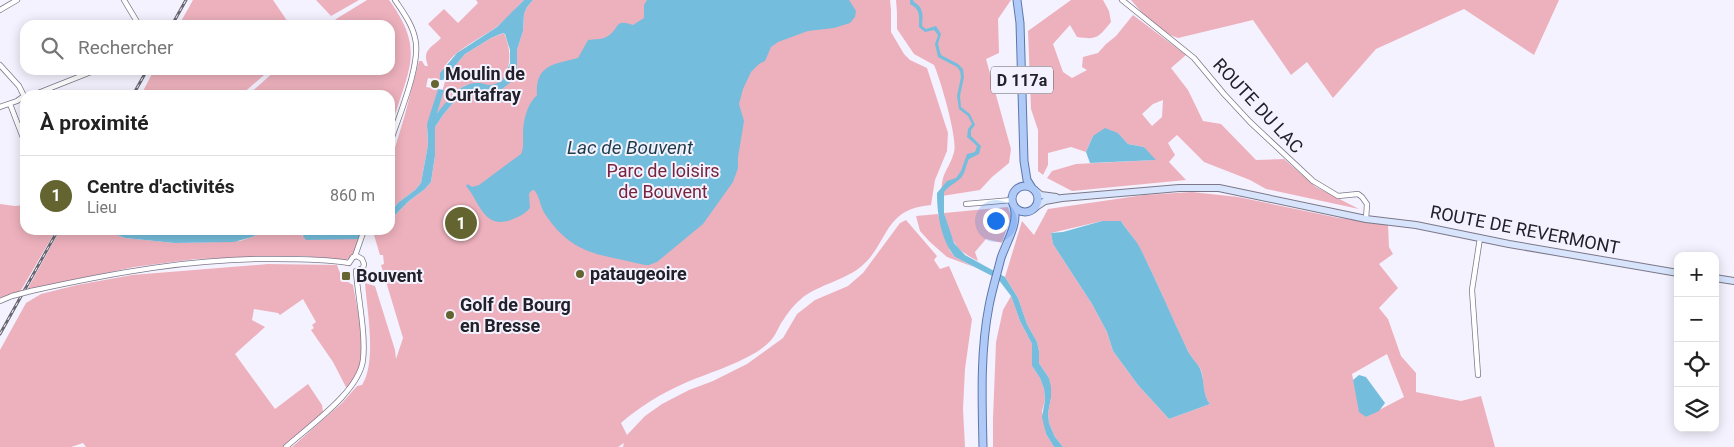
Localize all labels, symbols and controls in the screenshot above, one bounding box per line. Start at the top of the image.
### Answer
search box [20,20,395,75]
icon: search [38,34,66,62]
text: Rechercher [78,36,173,59]
street label: ROUTE DU LAC [1209,54,1308,157]
place label: Moulin de Curtafray [445,63,525,105]
road number: D 117a [991,66,1053,94]
marker: Moulin de Curtafray [429,78,441,90]
text: À proximité [40,111,149,135]
water label: Lac de Bouvent [567,136,694,159]
park label: Parc de loisirs de Bouvent [606,160,720,202]
text: Centre d'activités [87,175,234,198]
text: 1 [51,186,61,205]
text: 860 m [330,186,375,205]
text: Lieu [87,198,117,217]
street label: ROUTE DE REVERMONT [1429,201,1622,258]
pin: 1 [445,204,477,242]
your location [983,208,1009,234]
map controls [1674,252,1719,432]
button: + [1674,252,1719,297]
place label: pataugeoire [590,263,687,284]
place label: Bouvent [356,265,423,286]
marker: pataugeoire [574,268,586,280]
marker: Bouvent [340,270,352,282]
place label: Golf de Bourg en Bresse [460,294,571,336]
button: − [1674,297,1719,342]
marker: Golf de Bourg en Bresse [444,309,456,321]
button: locate [1674,342,1719,387]
button: layers [1674,387,1719,432]

